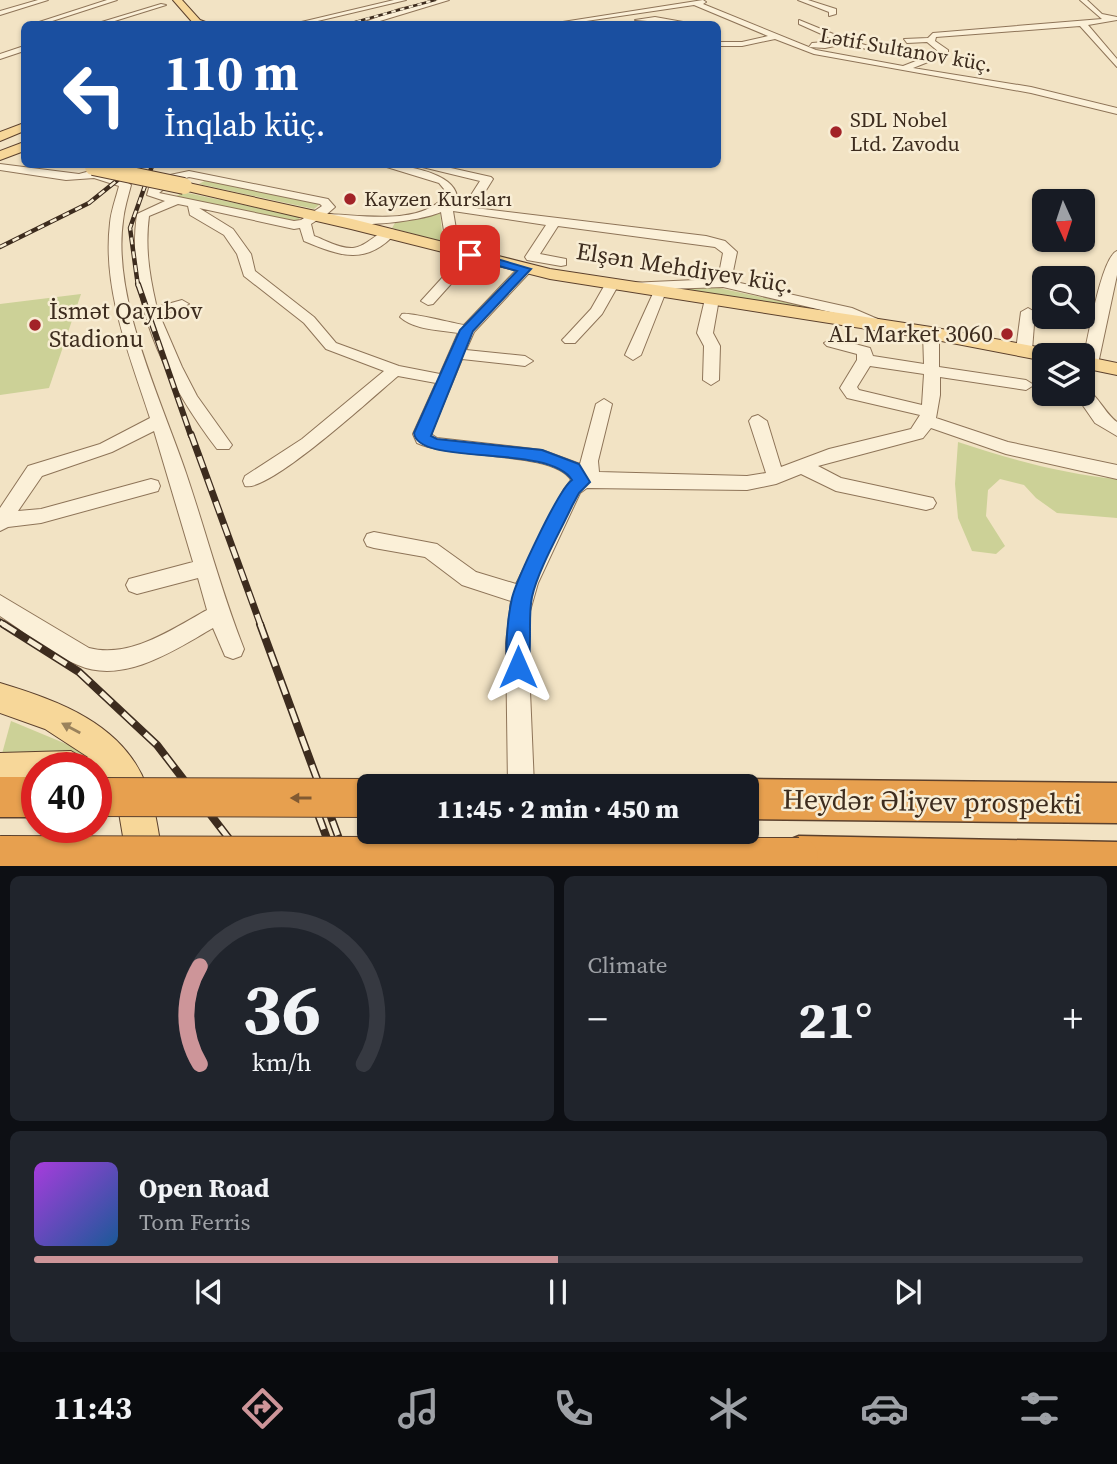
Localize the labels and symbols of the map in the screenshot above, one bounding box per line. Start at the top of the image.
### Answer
street label: Lətif Sultanov küç. [817,20,995,79]
place label: SDL Nobel Ltd. Zavodu [850,105,960,158]
marker: SDL Nobel Ltd. Zavodu [828,124,844,140]
place label: Kayzen Kursları [364,184,512,213]
north arrow [1032,189,1096,252]
marker: Kayzen Kursları [342,191,358,207]
pin [440,225,500,285]
street label: Elşən Mehdiyev küç. [574,234,796,301]
place label: İsmət Qayıbov Stadionu [49,294,203,355]
marker: İsmət Qayıbov Stadionu [27,317,43,333]
place label: AL Market 3060 [828,317,993,350]
marker: AL Market 3060 [999,326,1015,342]
position arrow [481,630,555,704]
one-way arrow [61,722,81,734]
speed limit sign: 40 [21,752,112,843]
street label: Heydər Əliyev prospekti [782,779,1082,823]
one-way arrow [290,792,312,804]

